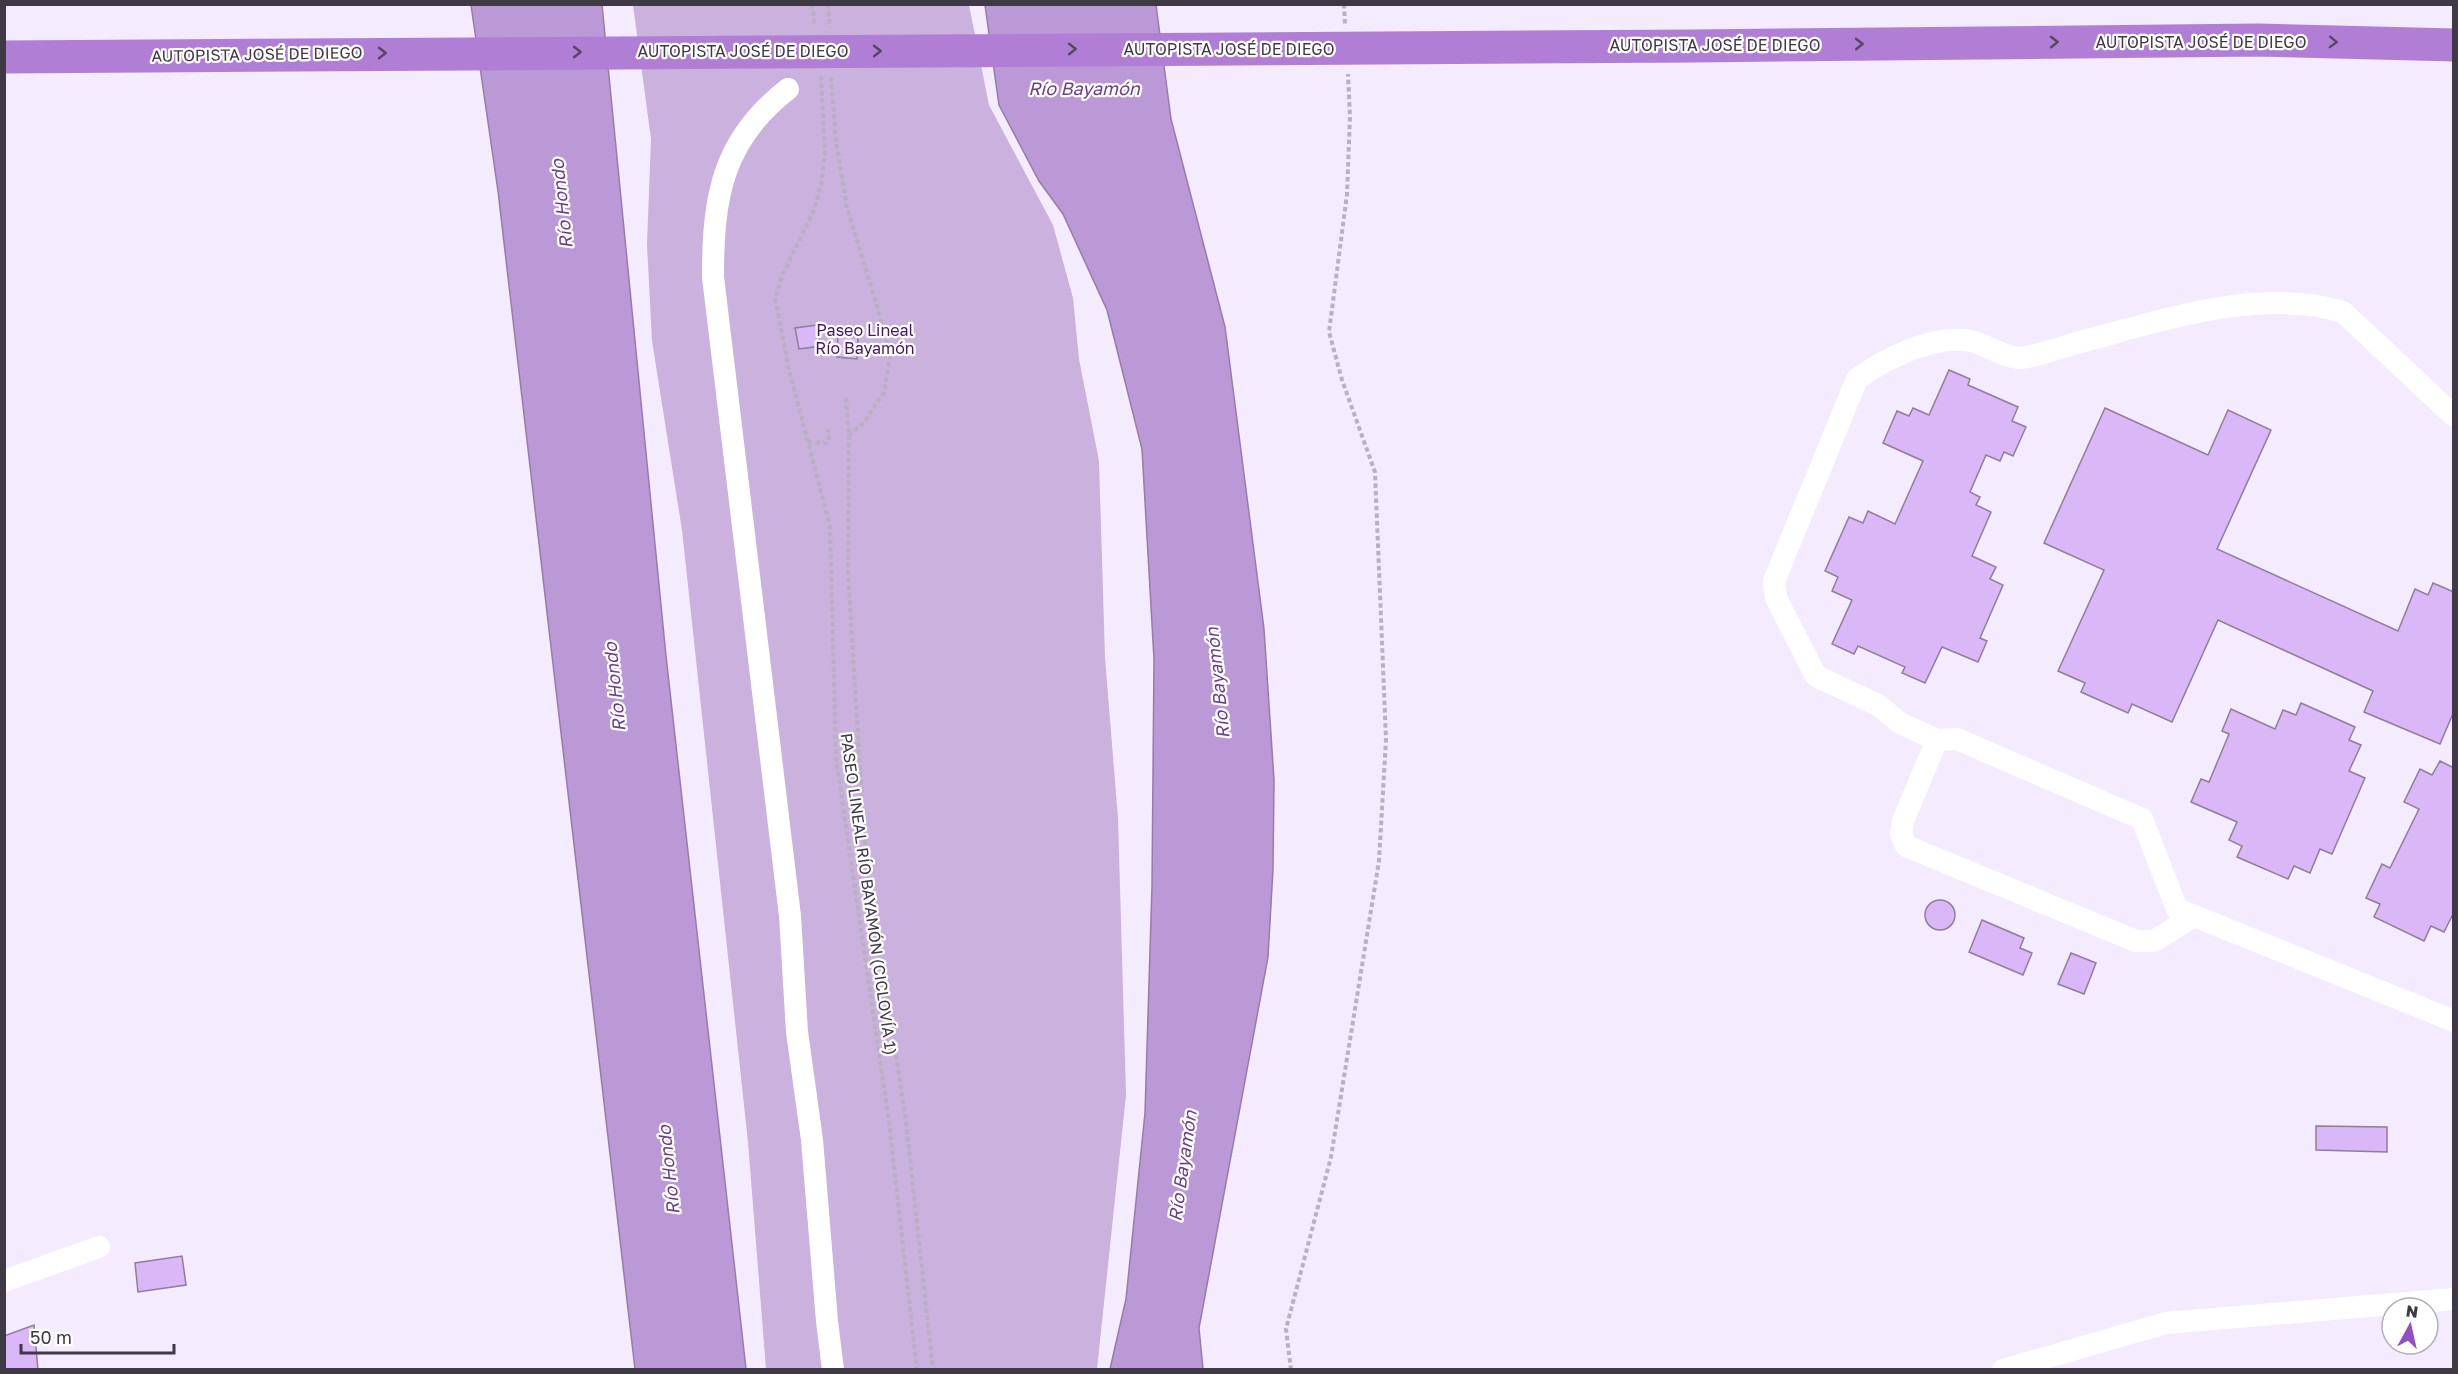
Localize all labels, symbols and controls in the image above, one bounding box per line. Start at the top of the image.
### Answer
street label: AUTOPISTA JOSÉ DE DIEGO [2095,32,2307,52]
street label: AUTOPISTA JOSÉ DE DIEGO [1609,35,1821,55]
one-way arrow [2049,36,2058,48]
one-way arrow [2328,36,2337,48]
one-way arrow [1854,38,1863,50]
street label: AUTOPISTA JOSÉ DE DIEGO [1123,39,1335,59]
street label: AUTOPISTA JOSÉ DE DIEGO [637,41,849,61]
street label: AUTOPISTA JOSÉ DE DIEGO [151,42,363,66]
one-way arrow [1068,43,1077,56]
one-way arrow [873,44,882,57]
one-way arrow [573,46,582,58]
one-way arrow [378,47,387,59]
water label: Río Bayamón [1028,77,1141,99]
water label: Río Hondo [545,157,577,250]
park label: Paseo Lineal Río Bayamón [815,320,915,358]
water label: Río Bayamón [1200,625,1234,740]
water label: Río Hondo [598,640,630,733]
street label: PASEO LINEAL RÍO BAYAMÓN (CICLOVÍA 1) [836,732,902,1056]
water label: Río Bayamón [1163,1108,1201,1223]
water label: Río Hondo [652,1123,684,1216]
north arrow [2380,1296,2440,1356]
text: N [2405,1300,2420,1322]
scale bar [21,1317,174,1355]
text: 50 m [30,1326,72,1348]

